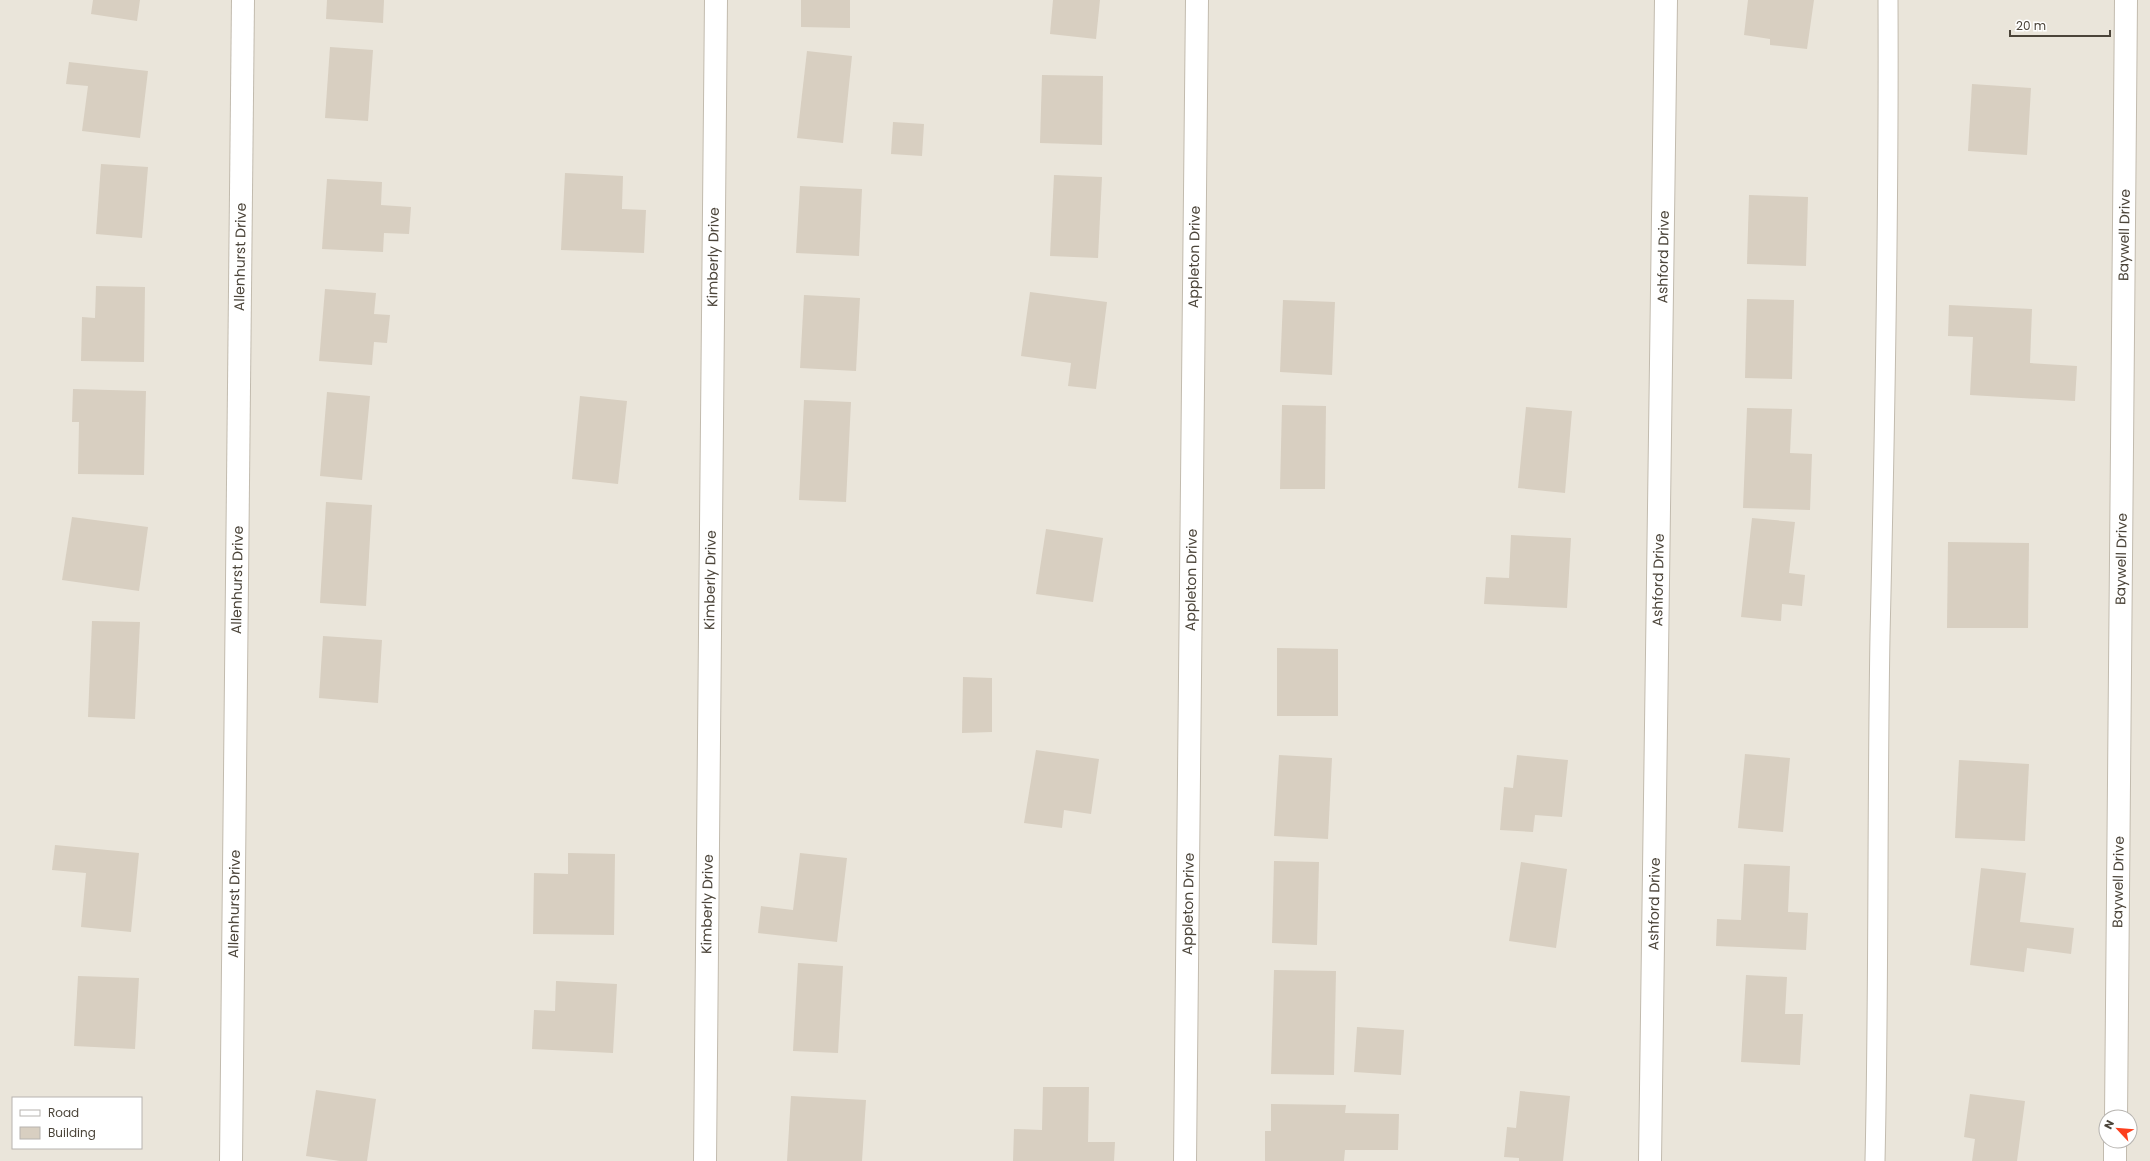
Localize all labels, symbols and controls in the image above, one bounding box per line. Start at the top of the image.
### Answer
scale bar [2010,12,2110,38]
text: 20 m [2016,17,2046,34]
street label: Baywell Drive [2113,189,2135,281]
street label: Allenhurst Drive [229,202,251,311]
street label: Appleton Drive [1183,205,1205,308]
street label: Kimberly Drive [702,207,724,307]
street label: Ashford Drive [1652,210,1674,304]
street label: Baywell Drive [2110,513,2132,605]
street label: Allenhurst Drive [226,525,248,634]
street label: Appleton Drive [1180,528,1202,631]
street label: Kimberly Drive [699,530,721,630]
street label: Ashford Drive [1647,533,1669,627]
street label: Baywell Drive [2107,836,2129,928]
street label: Allenhurst Drive [223,849,245,958]
street label: Appleton Drive [1177,852,1199,955]
street label: Kimberly Drive [696,854,718,954]
street label: Ashford Drive [1643,857,1665,951]
legend [12,1097,142,1149]
text: Road [48,1104,79,1121]
north arrow [2098,1109,2138,1149]
text: N [2100,1117,2118,1132]
text: Building [48,1124,96,1141]

